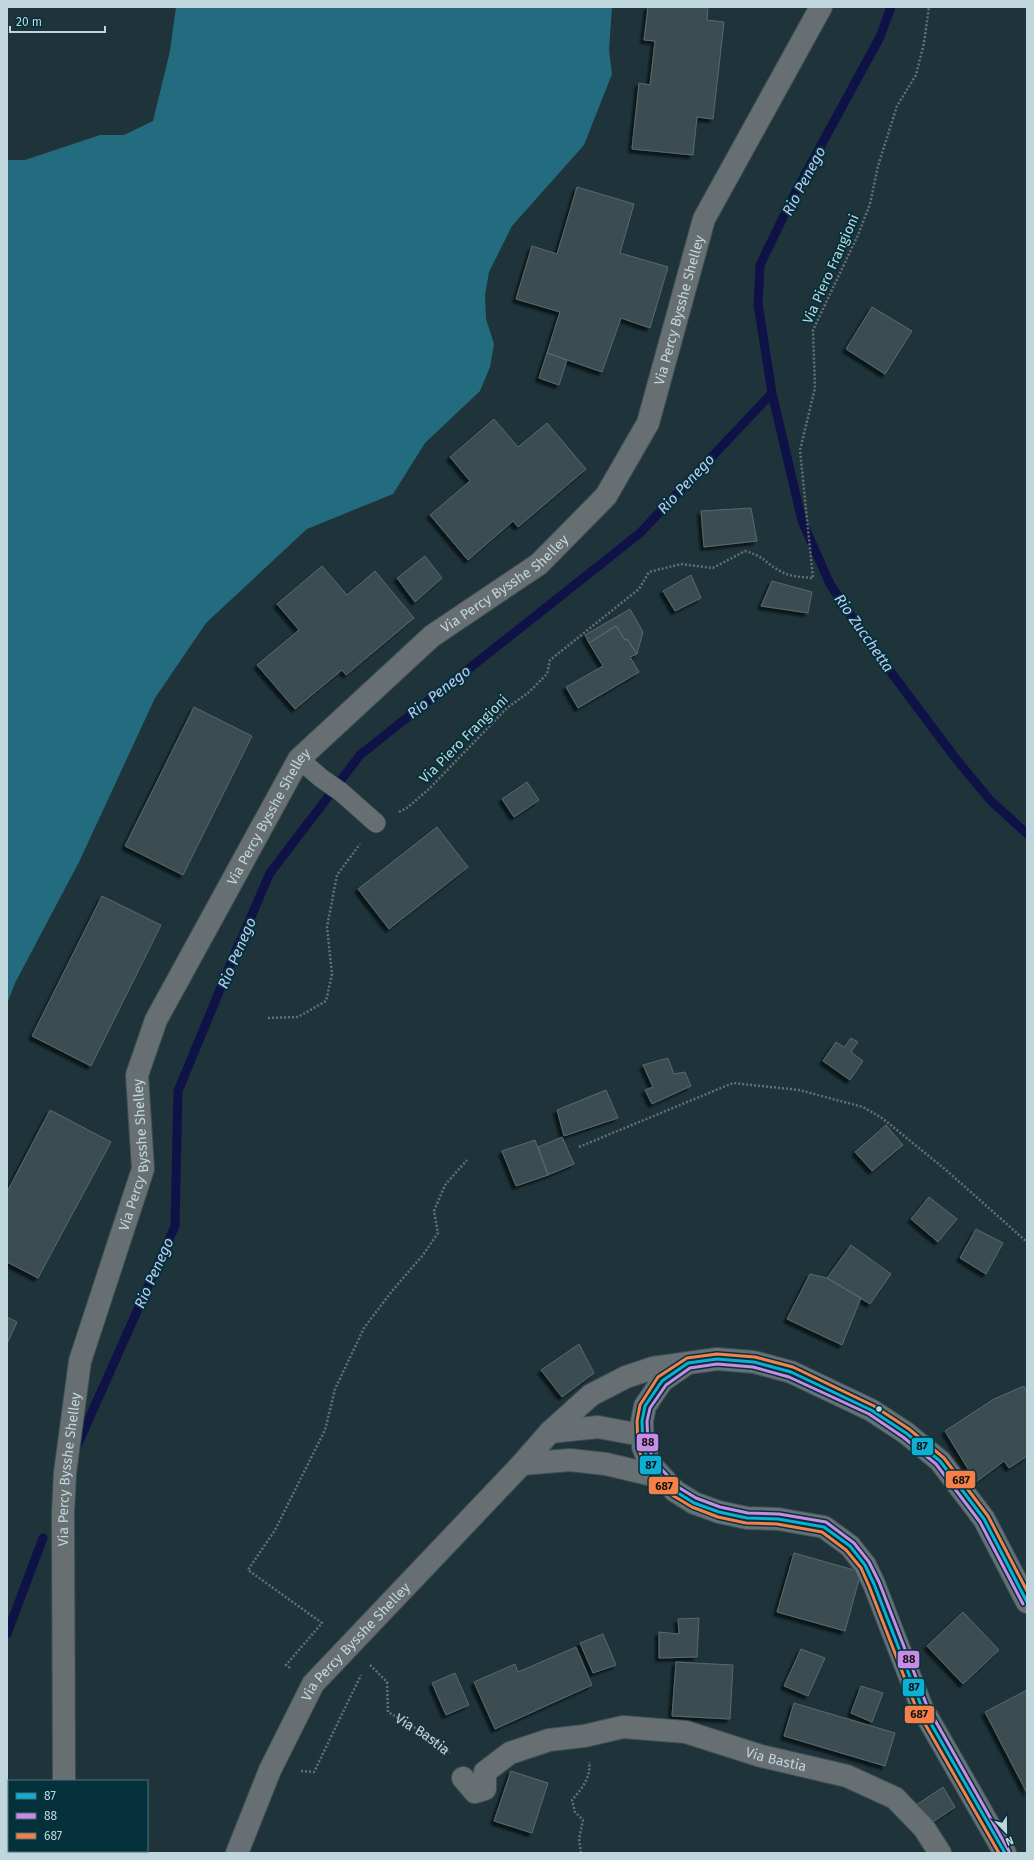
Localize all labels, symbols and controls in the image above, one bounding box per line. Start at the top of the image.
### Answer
scale bar [10,8,105,34]
text: 20 m [16,15,42,29]
water label: Rio Penego [778,143,830,219]
street label: Via Piero Frangioni [799,211,863,327]
street label: Via Percy Bysshe Shelley [650,233,708,387]
water label: Rio Penego [654,450,718,518]
street label: Via Percy Bysshe Shelley [438,531,572,636]
water label: Rio Zucchetta [831,591,897,675]
water label: Rio Penego [404,662,474,722]
street label: Via Piero Frangioni [416,691,512,787]
street label: Via Percy Bysshe Shelley [223,744,314,888]
water label: Rio Penego [214,915,260,991]
street label: Via Percy Bysshe Shelley [115,1078,152,1233]
water label: Rio Penego [130,1235,178,1311]
street label: Via Percy Bysshe Shelley [54,1391,84,1546]
unlabelled marker [874,1404,884,1414]
line badge: 88 [636,1433,659,1452]
text: 88 [642,1436,655,1449]
line badge: 87 [911,1437,934,1456]
text: 87 [916,1440,928,1453]
line badge: 87 [639,1455,662,1475]
text: 87 [645,1459,657,1472]
line badge: 687 [945,1470,976,1489]
text: 687 [952,1474,970,1487]
line badge: 687 [648,1476,679,1495]
text: 687 [655,1480,673,1493]
street label: Via Percy Bysshe Shelley [297,1579,414,1704]
line badge: 88 [897,1650,920,1669]
text: 88 [903,1653,916,1666]
line badge: 87 [902,1678,925,1697]
text: 87 [908,1681,920,1694]
line badge: 687 [904,1705,935,1724]
text: 687 [910,1708,928,1721]
street label: Via Bastia [392,1710,453,1758]
street label: Via Bastia [743,1743,808,1775]
legend [8,1780,148,1852]
text: 87 [44,1789,56,1803]
text: 88 [44,1809,58,1823]
north arrow [986,1812,1026,1852]
text: 687 [44,1829,62,1843]
text: N [1004,1833,1015,1848]

